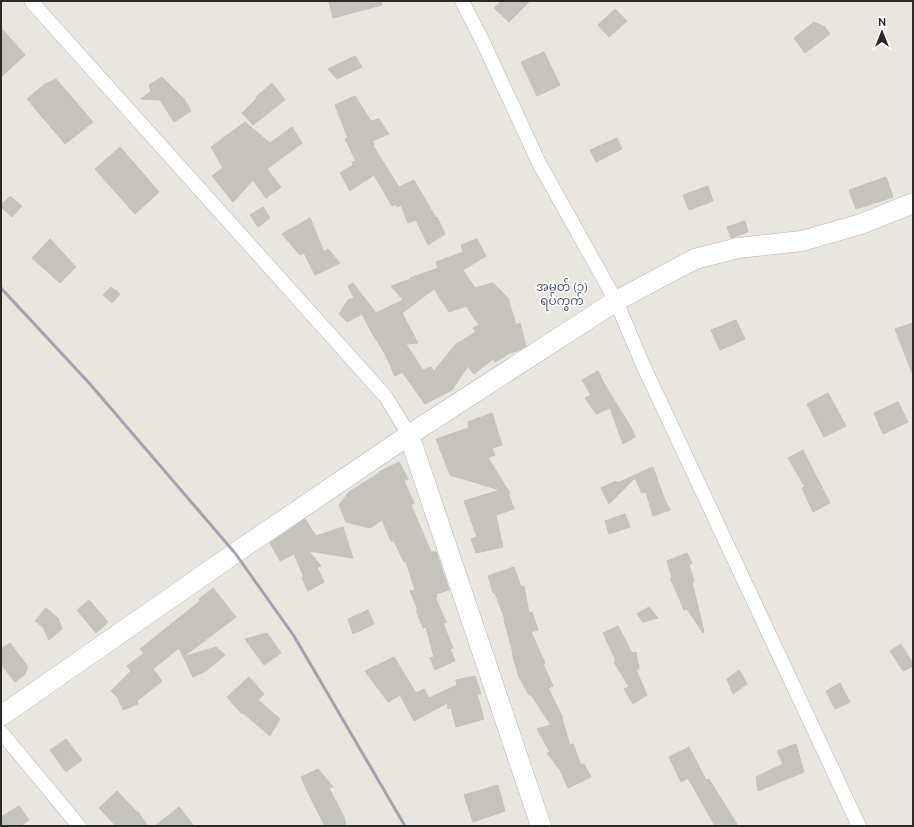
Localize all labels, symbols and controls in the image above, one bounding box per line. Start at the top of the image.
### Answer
north arrow [862,12,902,52]
text: N [878,16,886,28]
district label: အမှတ် (၁) ရပ်ကွက် [536,278,588,311]

